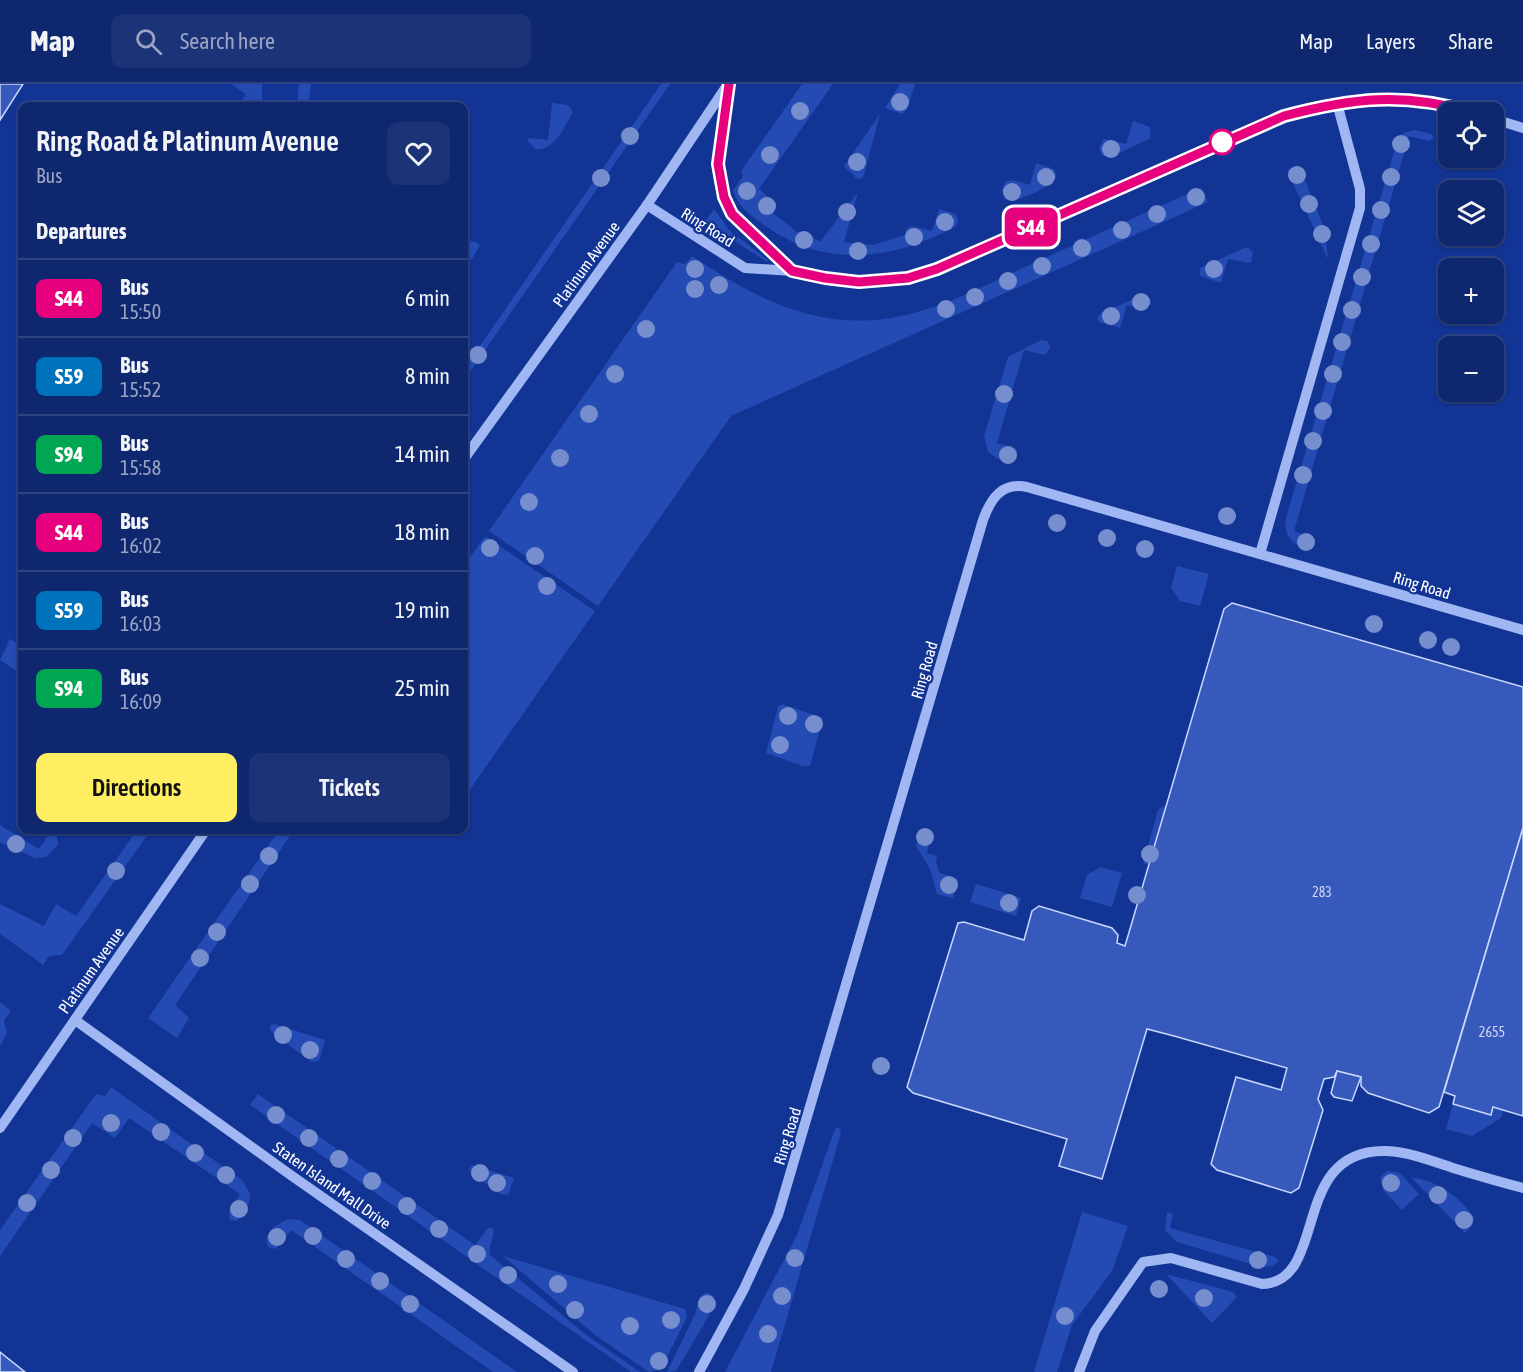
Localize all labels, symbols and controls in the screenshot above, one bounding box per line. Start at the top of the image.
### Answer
search box [111,14,531,68]
text: Map [30,25,75,57]
icon: search [132,25,165,58]
text: Search here [180,28,275,54]
text: Map [1299,29,1333,53]
text: Layers [1366,29,1416,53]
text: Share [1449,29,1493,53]
map controls [1438,102,1504,402]
button: locate [1438,102,1504,168]
button: heart [387,122,450,185]
text: Ring Road & Platinum Avenue [36,125,339,157]
unlabelled marker [1209,129,1235,155]
text: Bus [36,164,62,187]
button: layers [1438,180,1504,246]
street label: Ring Road [678,204,738,251]
line badge: S44 [996,208,1066,246]
text: S44 [1017,215,1045,239]
text: Departures [36,218,126,244]
street label: Platinum Avenue [549,218,623,310]
button: + [1438,258,1504,324]
text: Bus [120,274,149,300]
text: 6 min [405,285,450,311]
text: S44 [55,286,83,310]
text: 15:50 [120,300,161,323]
button: − [1438,336,1504,402]
text: Bus [120,352,149,378]
text: 8 min [405,363,450,389]
text: S59 [55,364,83,388]
text: 15:52 [120,378,161,401]
text: Bus [120,430,149,456]
text: 14 min [395,441,450,467]
text: S94 [55,442,83,466]
text: 15:58 [120,456,161,479]
text: Bus [120,508,149,534]
text: 18 min [395,519,450,545]
text: S44 [55,520,83,544]
text: 16:02 [120,534,162,557]
street label: Ring Road [1391,568,1453,603]
text: Bus [120,586,149,612]
text: 19 min [395,597,450,623]
text: S59 [55,598,83,622]
text: 16:03 [120,612,162,635]
street label: Ring Road [907,639,942,701]
text: Bus [120,664,149,690]
text: 25 min [395,675,450,701]
text: S94 [55,676,83,700]
text: 16:09 [120,690,162,713]
button: Directions [36,753,237,822]
button: Tickets [249,753,450,822]
house number: 283 [1312,884,1332,900]
street label: Platinum Avenue [55,923,127,1017]
house number: 2655 [1479,1024,1505,1040]
street label: Ring Road [770,1105,805,1167]
street label: Staten Island Mall Drive [270,1138,394,1232]

